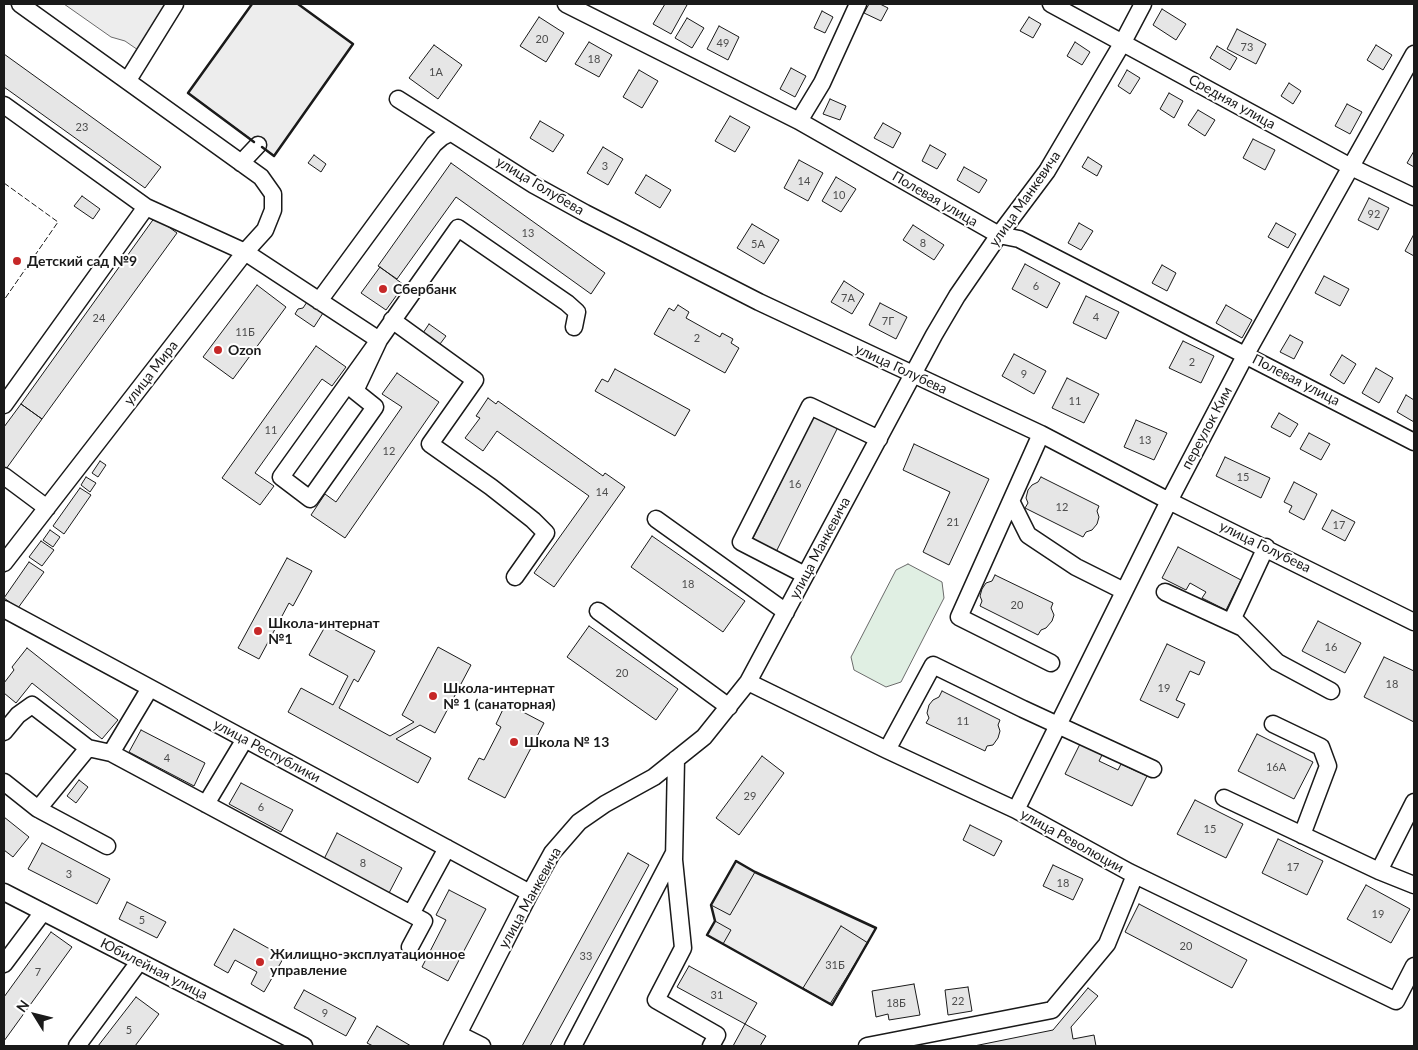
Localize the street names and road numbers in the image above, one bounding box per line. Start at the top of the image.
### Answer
street label: Средняя улица [1186,71,1278,133]
street label: улица Манкевича [986,148,1064,250]
street label: улица Голубева [493,153,587,219]
street label: Полевая улица [889,168,981,230]
street label: улица Мира [121,337,181,409]
street label: улица Голубева [852,340,950,398]
street label: Полевая улица [1249,351,1343,409]
street label: переулок Ким [1178,384,1236,472]
street label: улица Манкевича [786,494,854,602]
street label: улица Голубева [1217,518,1313,576]
street label: улица Республики [211,716,323,786]
street label: улица Революции [1017,806,1127,876]
street label: улица Манкевича [495,845,565,951]
street label: Юбилейная улица [98,935,210,1003]

